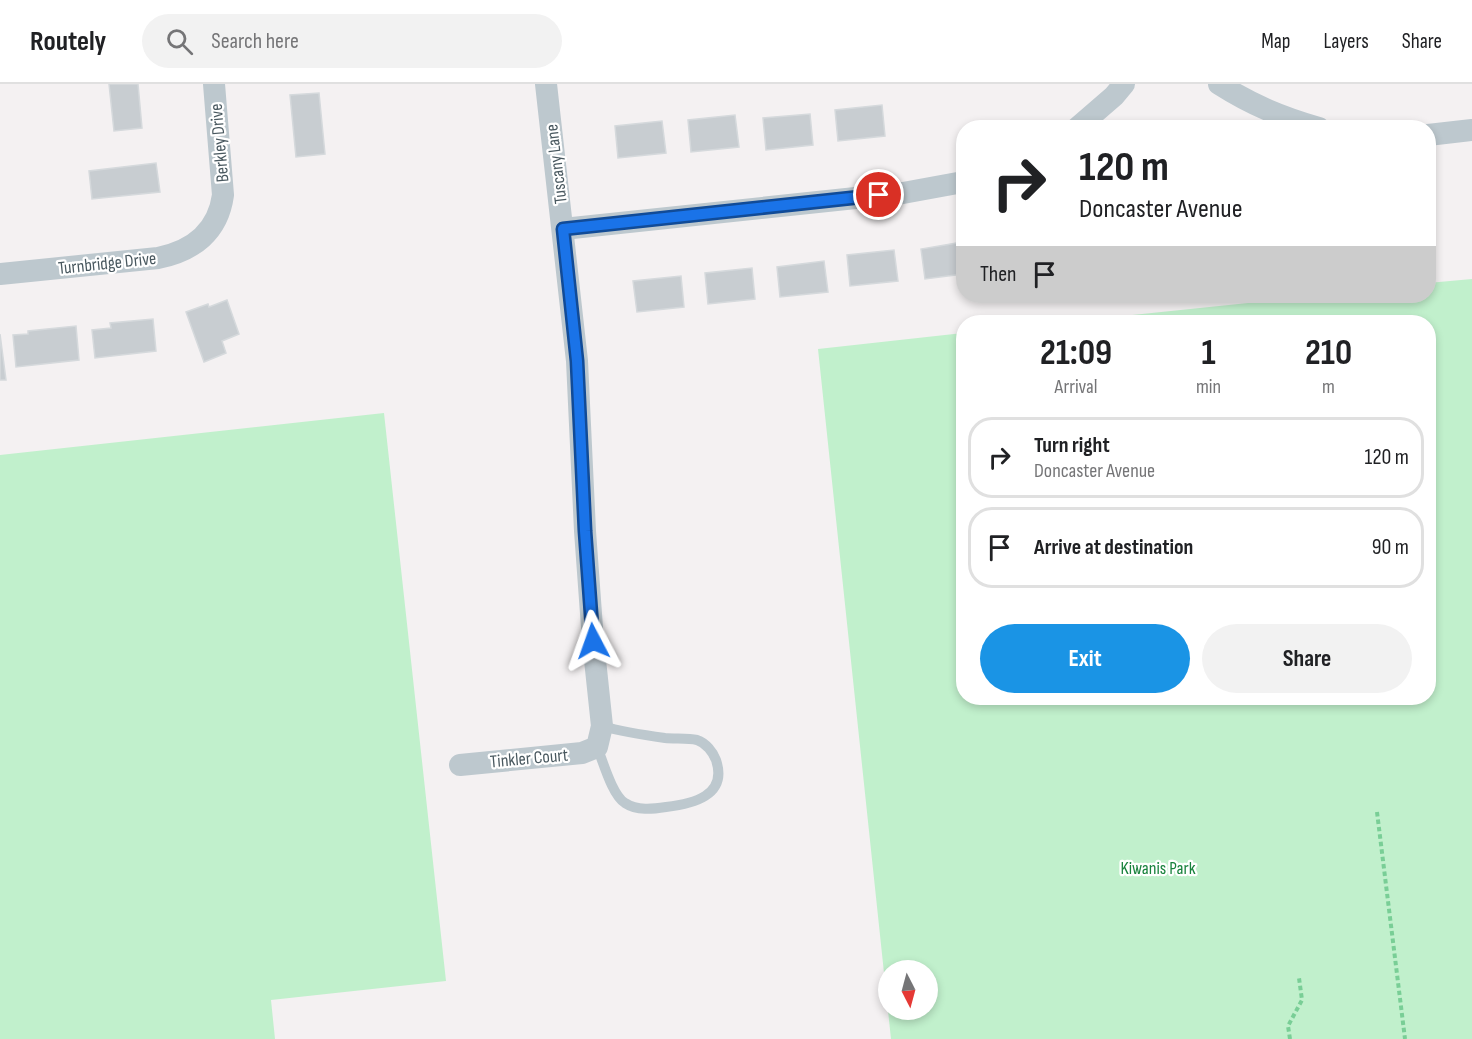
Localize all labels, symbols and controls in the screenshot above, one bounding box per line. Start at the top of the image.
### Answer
search box [142,14,562,68]
text: Routely [30,25,106,58]
icon: search [163,25,196,58]
text: Search here [211,28,299,55]
text: Map [1261,29,1290,54]
text: Layers [1323,29,1369,54]
text: Share [1402,29,1442,54]
street label: Berkley Drive [206,103,233,183]
street label: Tuscany Lane [541,123,572,205]
text: 120 m [1079,142,1169,193]
icon: right [980,144,1058,222]
pin [853,169,904,220]
icon: arrive [862,178,895,211]
text: Doncaster Avenue [1079,193,1243,225]
street label: Turnbridge Drive [57,248,157,279]
icon: arrive [1028,258,1061,291]
text: Then [980,261,1016,288]
text: 21:09 [1040,332,1112,375]
text: 1 [1201,332,1216,375]
text: 210 [1305,332,1352,375]
text: Arrival [1054,375,1097,399]
text: min [1196,375,1221,399]
text: m [1322,375,1335,399]
text: Turn right [1034,432,1110,459]
icon: right [983,441,1016,474]
text: 120 m [1365,444,1409,471]
text: Doncaster Avenue [1034,459,1155,483]
icon: arrive [983,531,1016,564]
text: Arrive at destination [1034,534,1193,561]
text: 90 m [1372,534,1409,561]
position arrow [561,609,625,673]
button: Exit [980,624,1190,693]
button: Share [1202,624,1412,693]
street label: Tinkler Court [489,745,569,772]
park label: Kiwanis Park [1120,858,1196,879]
north arrow [878,960,938,1020]
map controls [878,960,938,1020]

